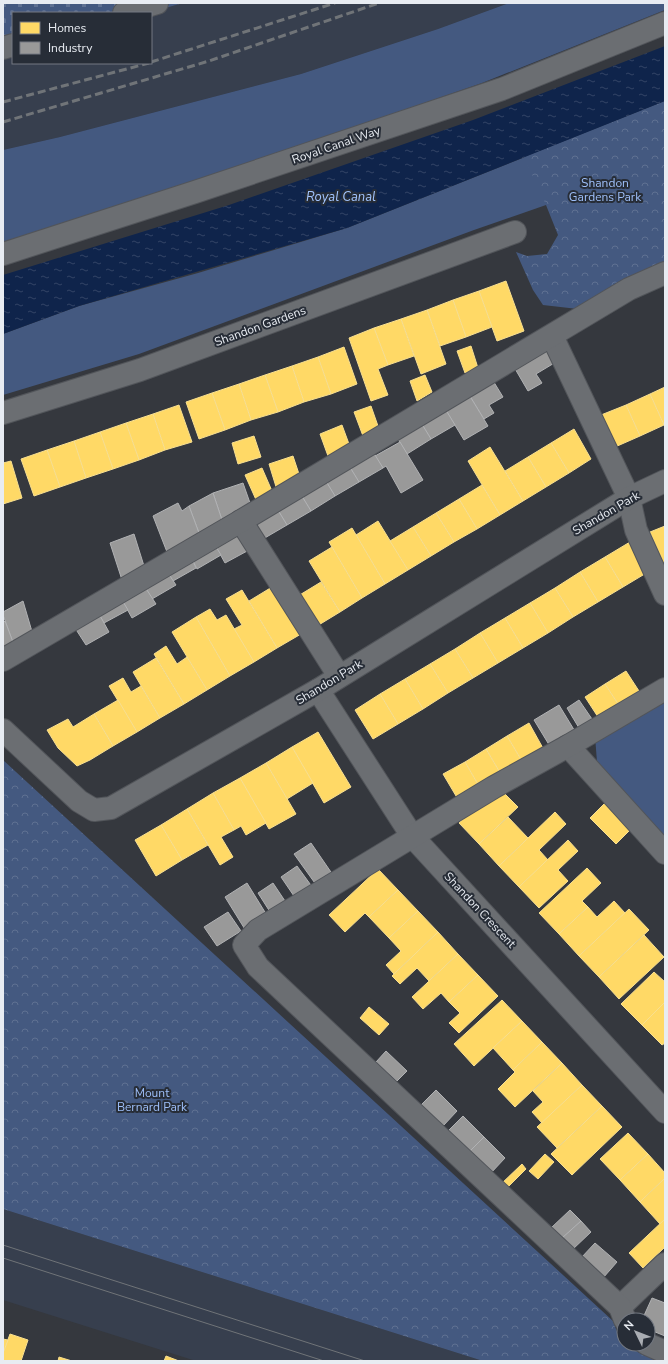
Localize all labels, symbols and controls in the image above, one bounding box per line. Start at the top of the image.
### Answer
legend [12,12,152,64]
text: Homes [48,20,86,36]
text: Industry [48,40,93,56]
street label: Royal Canal Way [290,122,383,168]
park label: Shandon Gardens Park [569,175,642,205]
water label: Royal Canal [306,188,376,206]
street label: Shandon Gardens [212,302,308,350]
street label: Shandon Park [570,487,643,539]
street label: Shandon Park [293,655,366,708]
street label: Shandon Crescent [441,869,520,952]
park label: Mount Bernard Park [117,1085,188,1115]
north arrow [616,1312,656,1352]
text: N [621,1317,637,1334]

